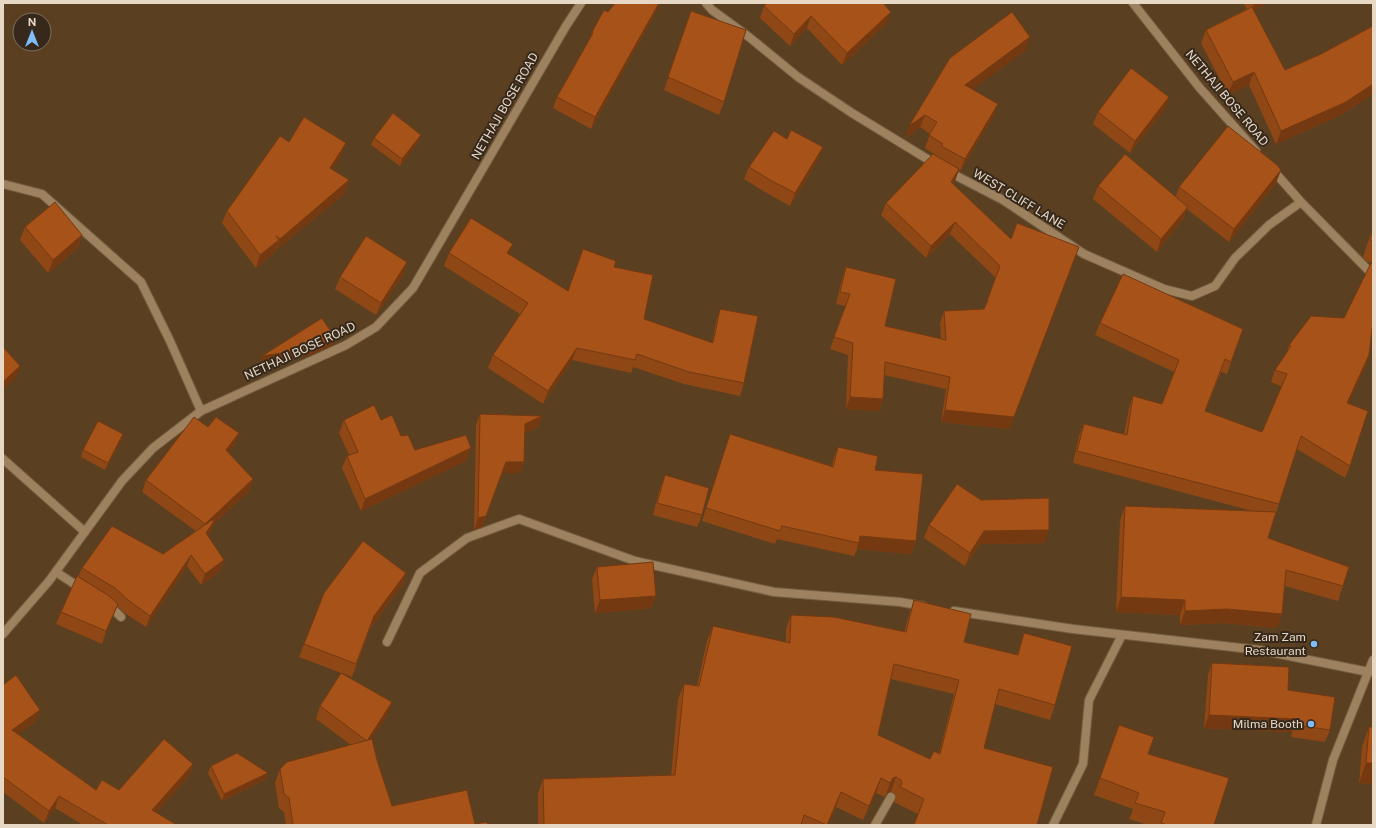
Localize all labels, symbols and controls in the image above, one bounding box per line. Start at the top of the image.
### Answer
north arrow [12,12,52,52]
text: N [28,16,36,28]
street label: NETHAJI BOSE ROAD [1183,47,1271,149]
street label: NETHAJI BOSE ROAD [469,50,541,162]
street label: WEST CLIFF LANE [971,166,1067,232]
street label: NETHAJI BOSE ROAD [242,319,358,383]
place label: Zam Zam Restaurant [1245,630,1306,658]
marker: Zam Zam Restaurant [1309,639,1319,649]
place label: Milma Booth [1233,717,1303,731]
marker: Milma Booth [1306,719,1316,729]

